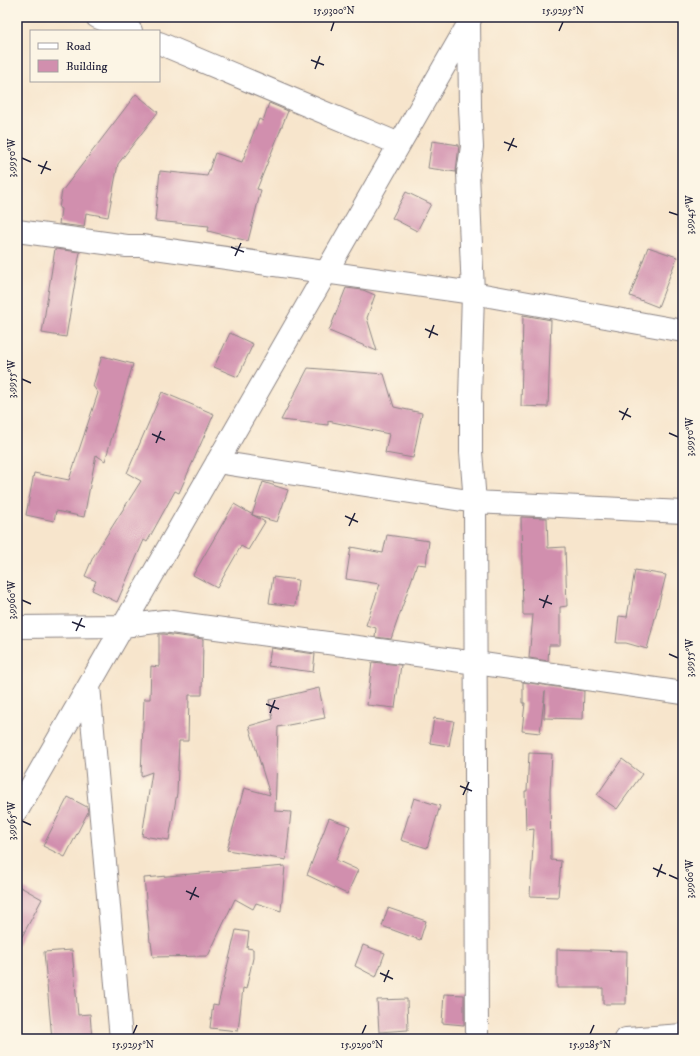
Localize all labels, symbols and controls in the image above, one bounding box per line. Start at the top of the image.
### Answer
text: 15.9300°N [313,5,355,17]
text: 15.9295°N [542,5,584,17]
legend [30,30,160,82]
text: Road [66,39,91,54]
text: Building [66,59,107,74]
text: 3.9950°W [6,138,18,177]
text: 3.9945°W [684,195,696,235]
text: 3.9955°W [6,359,18,398]
text: 3.9950°W [684,417,696,456]
text: 3.9960°W [6,580,18,620]
text: 3.9955°W [684,638,696,677]
text: 3.9965°W [6,801,18,840]
text: 3.9960°W [684,859,696,899]
text: 15.9295°N [112,1039,154,1051]
text: 15.9290°N [341,1039,383,1051]
text: 15.9285°N [569,1039,611,1051]

